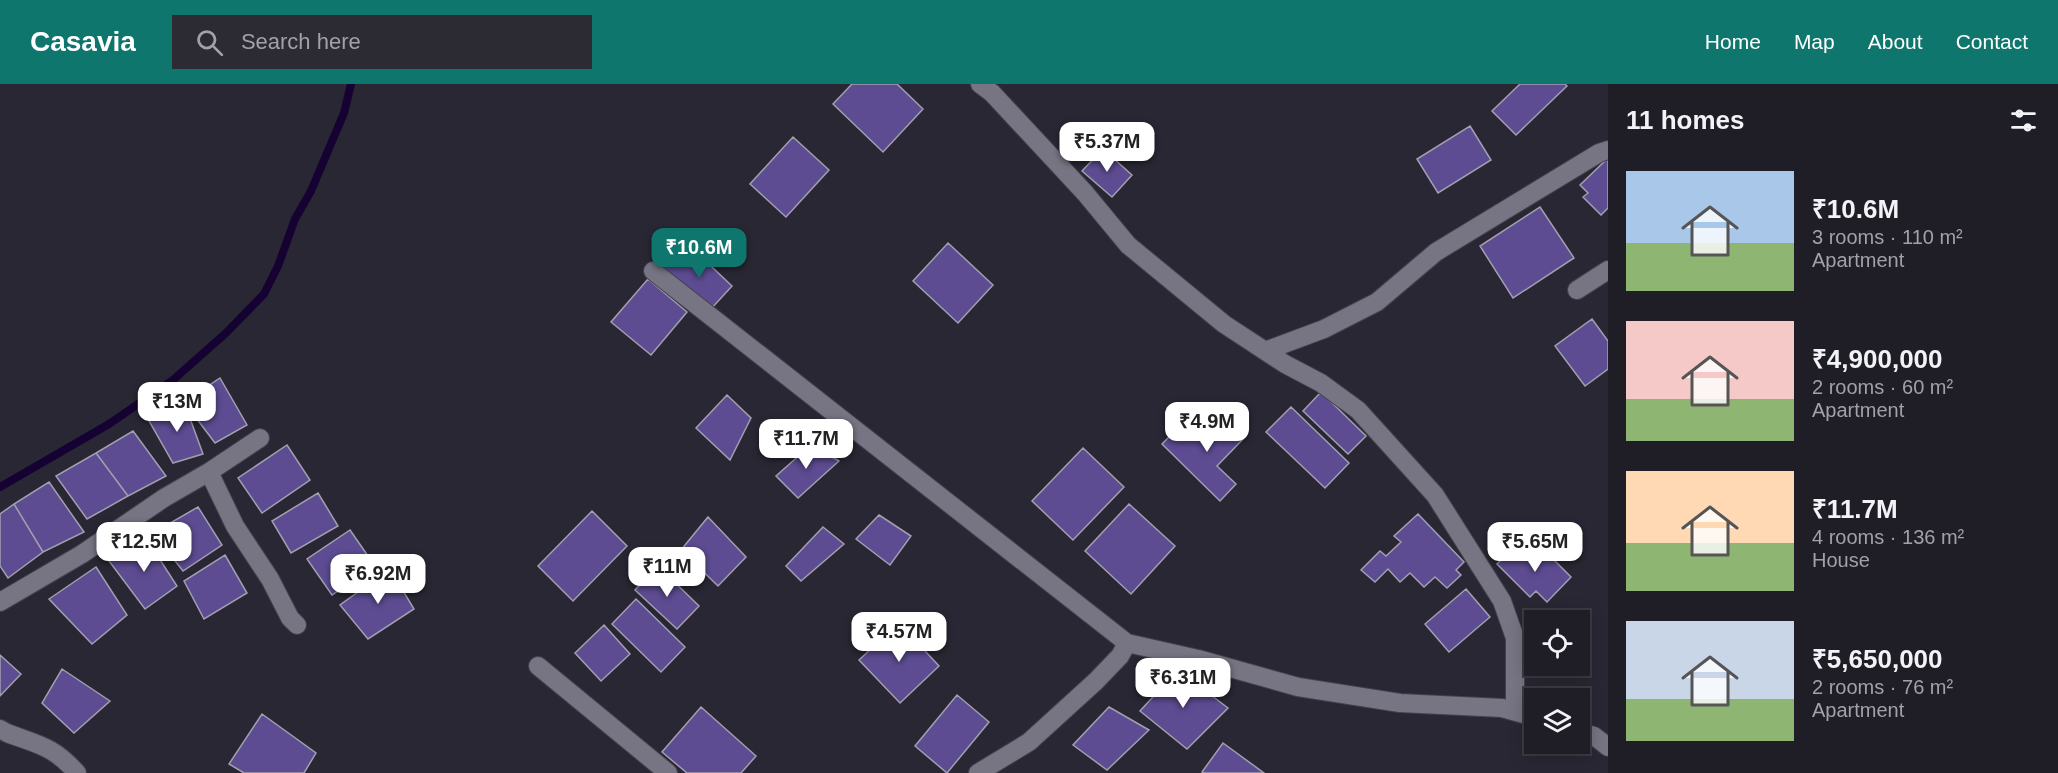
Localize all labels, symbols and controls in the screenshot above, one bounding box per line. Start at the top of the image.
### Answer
search box [172,15,592,69]
text: Casavia [30,26,136,57]
icon: search [193,26,226,59]
text: Search here [241,29,361,54]
text: Home [1705,30,1761,53]
text: Map [1794,30,1835,53]
text: About [1868,30,1923,53]
text: Contact [1956,30,2028,53]
icon: filters [2007,104,2040,137]
text: 11 homes [1626,105,1745,135]
pin: ₹5.37M [1058,122,1156,173]
text: ₹5.37M [1073,130,1141,152]
text: ₹10.6M [1812,194,1899,224]
icon: home [1674,195,1746,267]
text: 3 rooms · 110 m² [1812,226,1963,248]
pin: ₹10.6M [650,228,748,279]
text: ₹10.6M [665,236,733,258]
text: Apartment [1812,249,1904,271]
text: ₹4,900,000 [1812,344,1943,374]
icon: home [1674,345,1746,417]
text: 2 rooms · 60 m² [1812,376,1953,398]
pin: ₹13M [141,382,213,433]
text: ₹13M [152,390,202,412]
text: Apartment [1812,399,1904,421]
pin: ₹4.9M [1165,402,1249,453]
text: ₹4.9M [1179,410,1235,432]
pin: ₹11.7M [757,419,855,470]
text: ₹11.7M [773,427,839,449]
text: ₹11.7M [1812,494,1898,524]
icon: home [1674,495,1746,567]
pin: ₹12.5M [95,522,193,573]
pin: ₹5.65M [1486,522,1584,573]
text: 4 rooms · 136 m² [1812,526,1964,548]
text: ₹12.5M [110,530,178,552]
text: ₹5.65M [1501,530,1569,552]
pin: ₹11M [631,547,703,598]
text: House [1812,549,1870,571]
pin: ₹6.92M [329,554,427,605]
text: ₹11M [642,555,692,577]
text: ₹6.92M [344,562,412,584]
map controls [1524,610,1590,754]
button: locate [1524,610,1590,676]
pin: ₹4.57M [850,612,948,663]
text: ₹4.57M [865,620,933,642]
text: ₹5,650,000 [1812,644,1943,674]
icon: home [1674,645,1746,717]
pin: ₹6.31M [1134,658,1232,709]
text: ₹6.31M [1149,666,1217,688]
text: 2 rooms · 76 m² [1812,676,1953,698]
button: layers [1524,688,1590,754]
text: Apartment [1812,699,1904,721]

